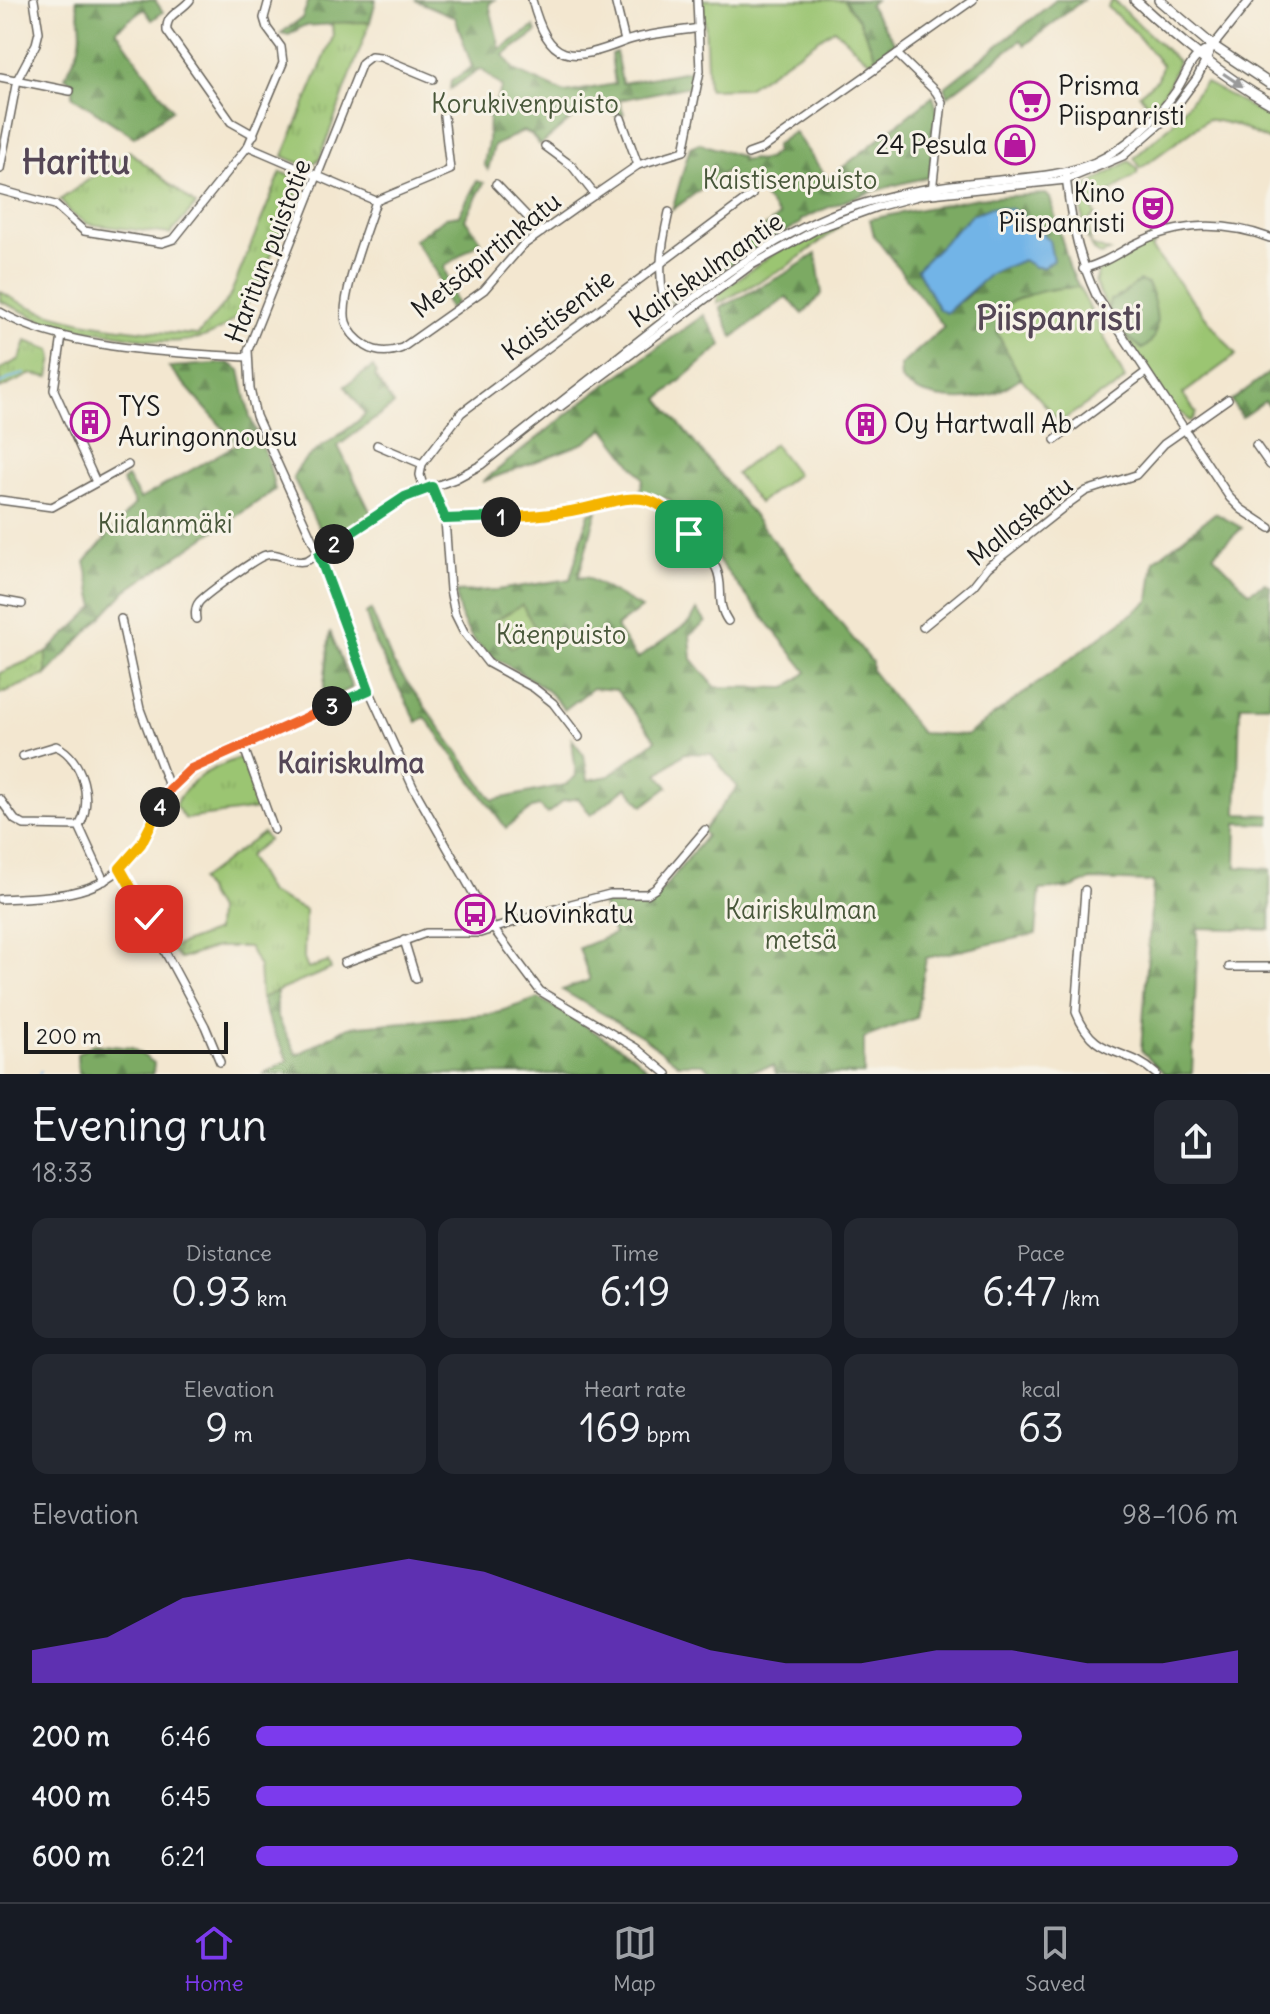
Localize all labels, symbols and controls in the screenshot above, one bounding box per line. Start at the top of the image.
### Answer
place label: Prisma Piispanristi [1058,69,1185,132]
one-way arrow [1222,72,1243,87]
supermarket icon: Prisma Piispanristi [1009,80,1051,122]
park label: Korukivenpuisto [431,87,619,120]
shop icon: 24 Pesula [994,124,1036,166]
place label: 24 Pesula [876,128,987,161]
district label: Harittu [22,140,130,183]
street label: Haritun puistotie [217,154,318,348]
park label: Kaistisenpuisto [703,163,877,196]
place label: Kino Piispanristi [998,176,1125,239]
street label: Metsäpirtinkatu [404,184,567,325]
theatre icon: Kino Piispanristi [1132,187,1174,229]
street label: Kairiskulmantie [622,204,789,335]
street label: Kaistisentie [495,262,620,368]
district label: Piispanristi [976,296,1142,339]
place label: TYS Auringonnousu [118,390,297,453]
building icon: TYS Auringonnousu [69,401,111,443]
building icon: Oy Hartwall Ab [845,403,887,445]
place label: Oy Hartwall Ab [894,407,1072,440]
street label: Mallaskatu [960,468,1079,573]
pin: 1 [481,497,521,537]
pin [655,500,723,568]
text: 1 [497,503,505,531]
park label: Kiialanmäki [97,507,233,540]
icon: arrive [667,512,711,556]
pin: 2 [314,524,354,564]
text: 2 [328,530,340,558]
park label: Käenpuisto [496,618,626,651]
pin: 3 [312,686,352,726]
text: 3 [326,692,338,720]
district label: Kairiskulma [277,745,425,781]
pin: 4 [140,787,180,827]
text: 4 [154,793,166,821]
pin [115,885,183,953]
bus stop icon: Kuovinkatu [454,893,496,935]
park label: Kairiskulman metsä [725,893,877,956]
icon: check [127,897,171,941]
place label: Kuovinkatu [503,897,634,930]
scale bar [24,1018,228,1054]
text: 200 m [36,1022,102,1050]
text: Evening run [32,1098,267,1153]
button: share [1154,1100,1238,1184]
text: 18:33 [32,1156,93,1189]
text: Distance [186,1239,272,1267]
text: Time [611,1239,659,1267]
text: Pace [1017,1239,1065,1267]
text: 0.93 [171,1267,251,1317]
text: 6:19 [600,1267,671,1317]
text: 6:47 [982,1267,1056,1317]
text: km [251,1284,287,1312]
text: /km [1056,1284,1100,1312]
text: Elevation [184,1375,274,1403]
text: Heart rate [584,1375,686,1403]
text: kcal [1021,1375,1061,1403]
text: 9 [205,1403,228,1453]
text: 169 [579,1403,641,1453]
text: 63 [1018,1403,1064,1453]
text: m [228,1420,253,1448]
text: bpm [641,1420,691,1448]
text: Elevation [32,1498,139,1531]
text: 98–106 m [1122,1498,1238,1531]
text: 200 m [32,1720,109,1753]
text: 6:46 [160,1720,211,1753]
text: 400 m [32,1780,110,1813]
text: 6:45 [160,1780,211,1813]
text: 600 m [32,1840,110,1873]
text: 6:21 [160,1840,205,1873]
tab: Home [184,1921,244,1997]
tab: Map [613,1921,657,1997]
tab: Saved [1025,1921,1086,1997]

